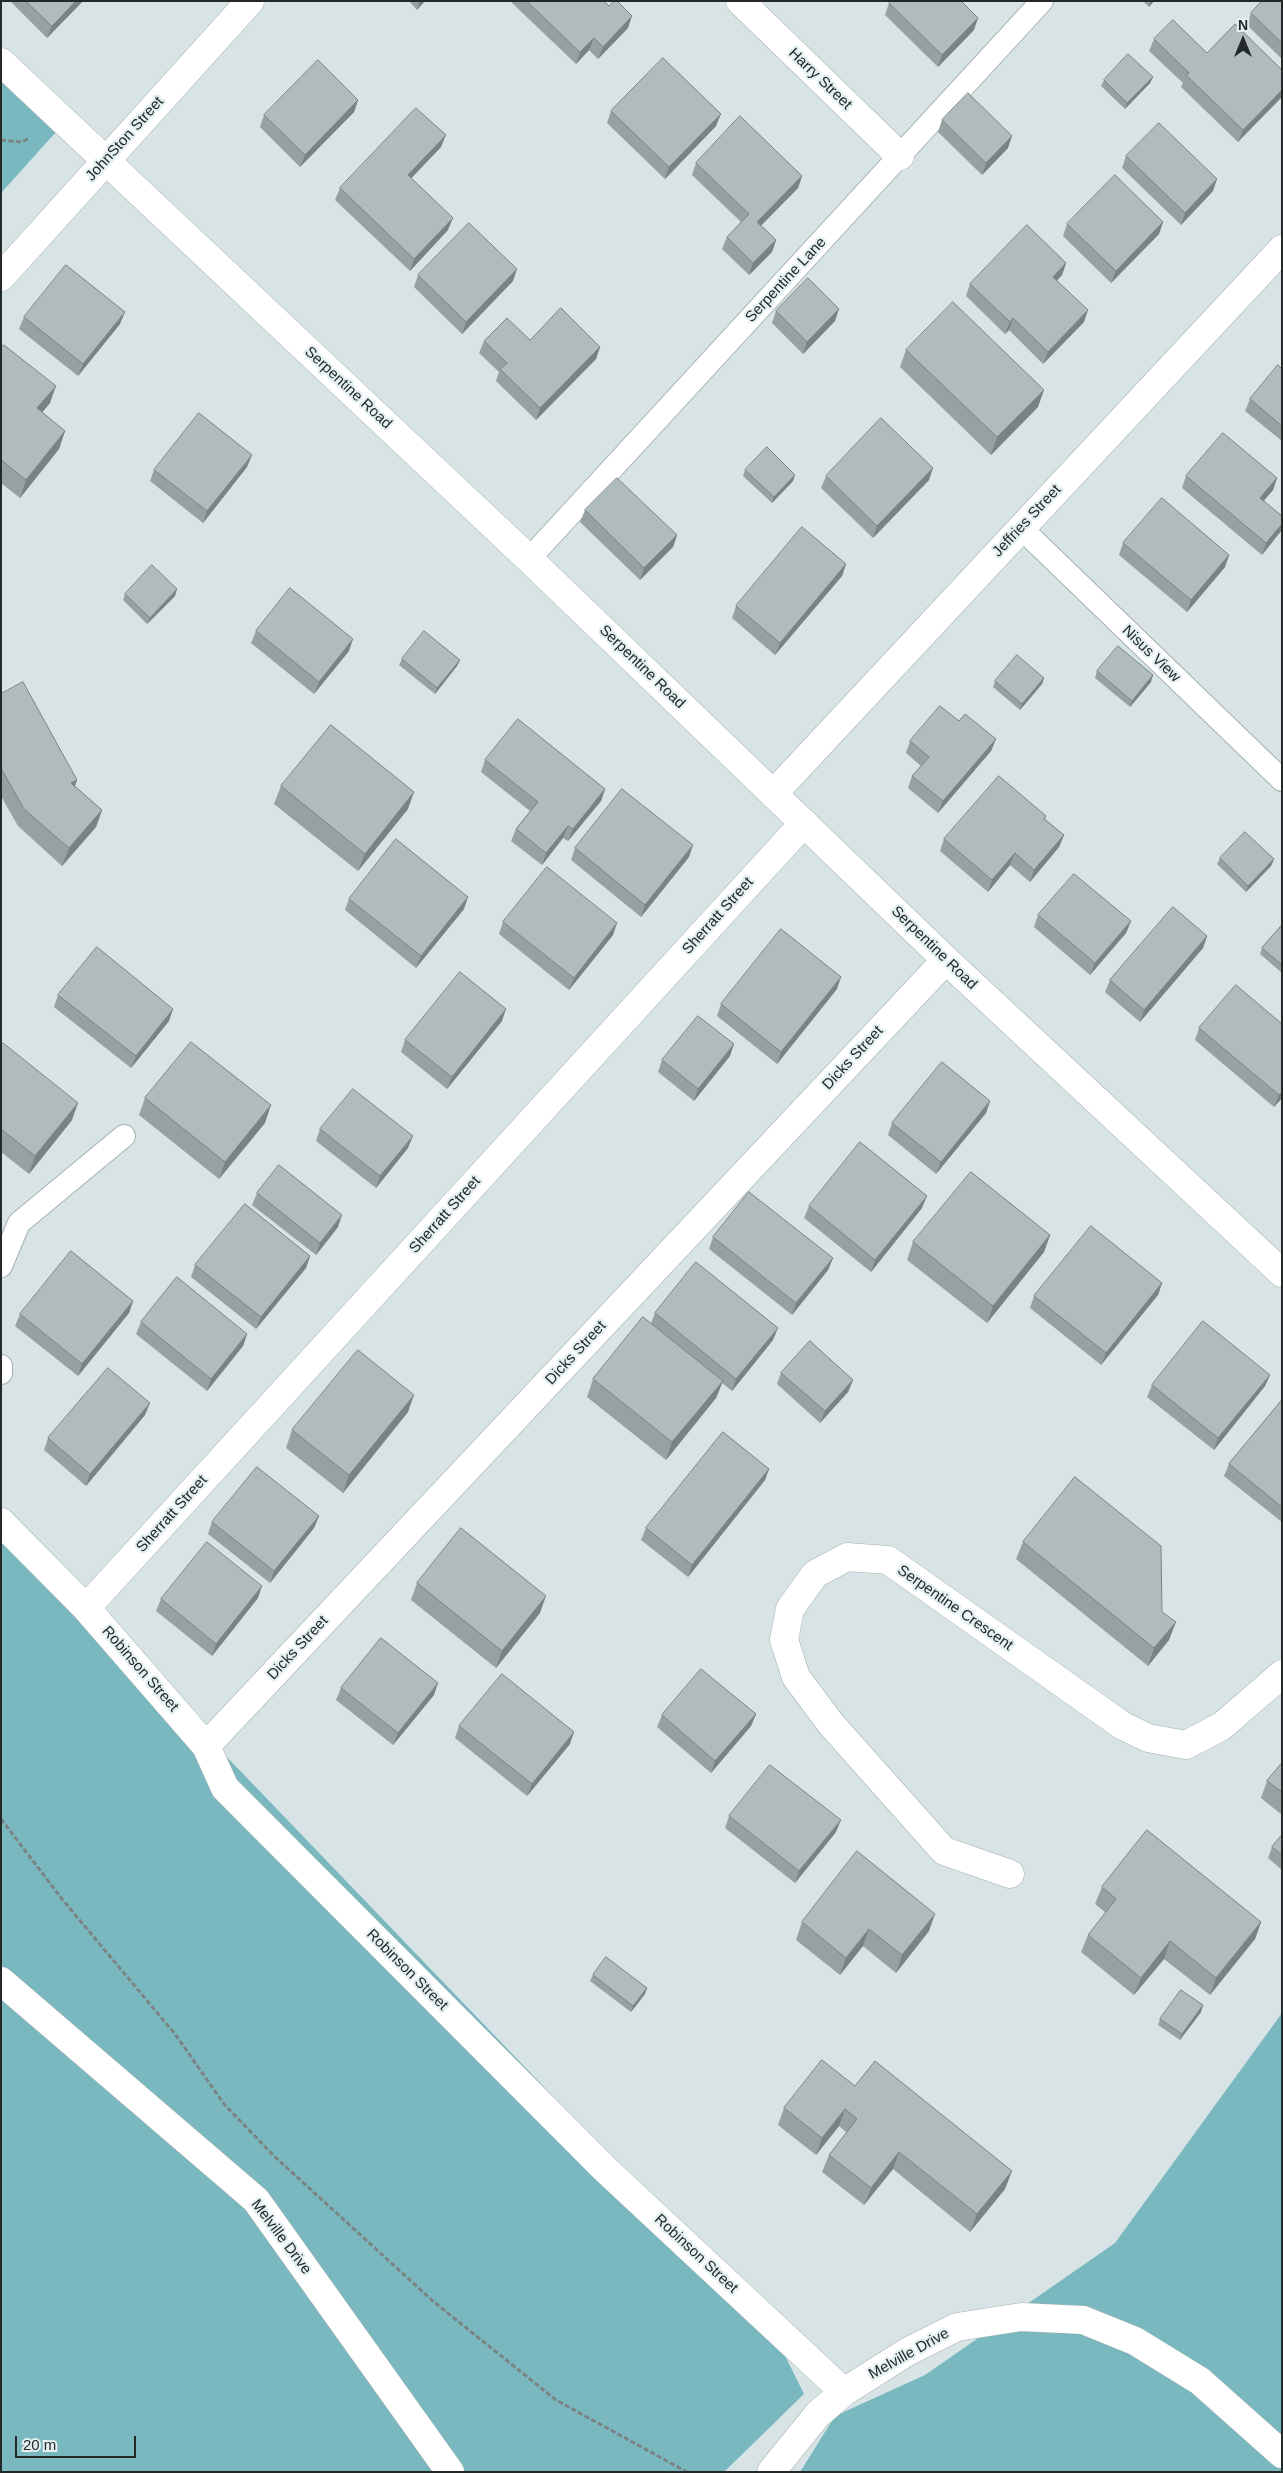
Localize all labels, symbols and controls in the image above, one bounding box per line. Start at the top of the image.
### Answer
north arrow [1218,15,1268,65]
text: N [1238,17,1248,33]
street label: Harry Street [785,44,855,114]
street label: JohnSton Street [82,93,168,185]
street label: Serpentine Lane [742,234,830,326]
street label: Serpentine Road [301,343,395,433]
street label: Jeffries Street [989,481,1065,561]
street label: Serpentine Road [595,621,689,713]
street label: Nisus View [1118,622,1184,686]
street label: Sherratt Street [679,874,757,958]
street label: Serpentine Road [887,902,981,994]
street label: Dicks Street [819,1022,887,1094]
street label: Sherratt Street [406,1173,484,1257]
street label: Dicks Street [542,1317,610,1389]
street label: Sherratt Street [133,1472,211,1556]
street label: Serpentine Crescent [894,1561,1016,1655]
street label: Dicks Street [264,1612,332,1684]
street label: Robinson Street [98,1623,182,1715]
street label: Robinson Street [363,1926,451,2014]
street label: Melville Drive [247,2196,315,2278]
street label: Robinson Street [651,2211,741,2297]
street label: Melville Drive [866,2325,952,2383]
scale bar [18,2426,139,2458]
text: 20 m [23,2436,56,2453]

